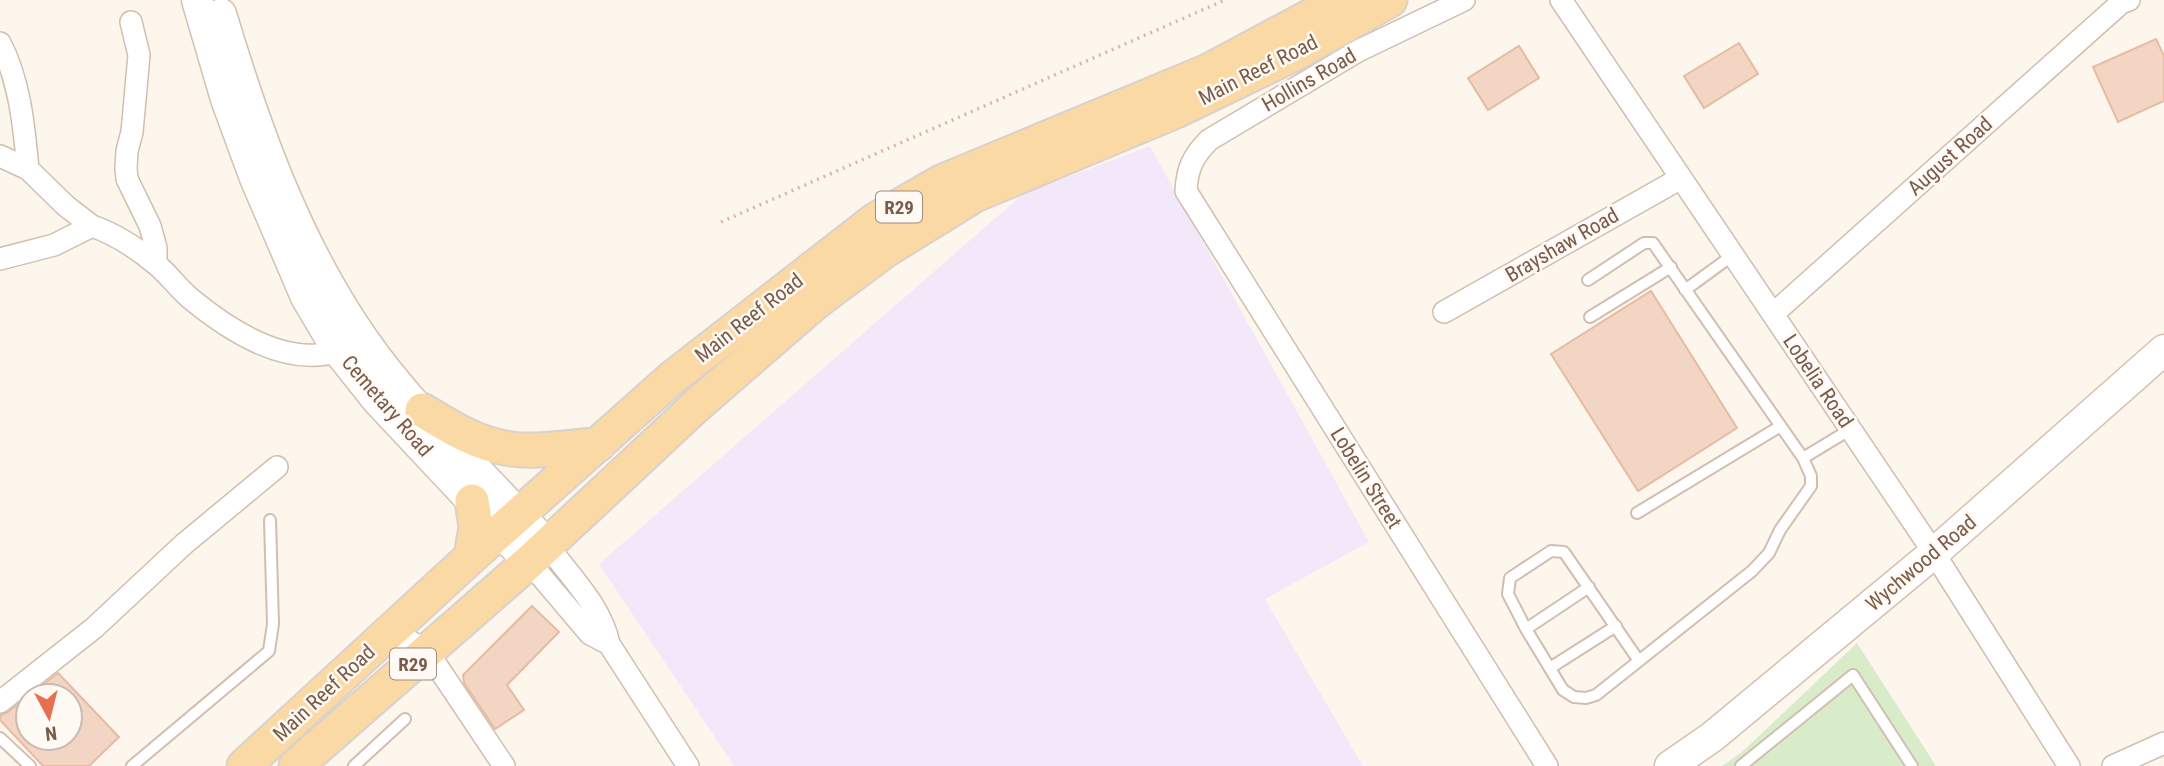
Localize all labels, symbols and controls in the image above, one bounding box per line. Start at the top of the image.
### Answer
street label: Main Reef Road [1195,30,1321,110]
street label: Hollins Road [1258,43,1360,117]
street label: August Road [1903,112,1997,200]
road number: R29 [876,192,922,223]
street label: Brayshaw Road [1501,203,1623,287]
street label: Main Reef Road [690,268,808,368]
street label: Lobelia Road [1778,330,1858,432]
street label: Cemetary Road [337,351,437,461]
street label: Lobelin Street [1325,423,1407,533]
street label: Wychwood Road [1861,510,1981,616]
street label: Main Reef Road [268,640,380,746]
road number: R29 [390,649,436,680]
north arrow [14,682,84,752]
text: N [44,721,58,746]

